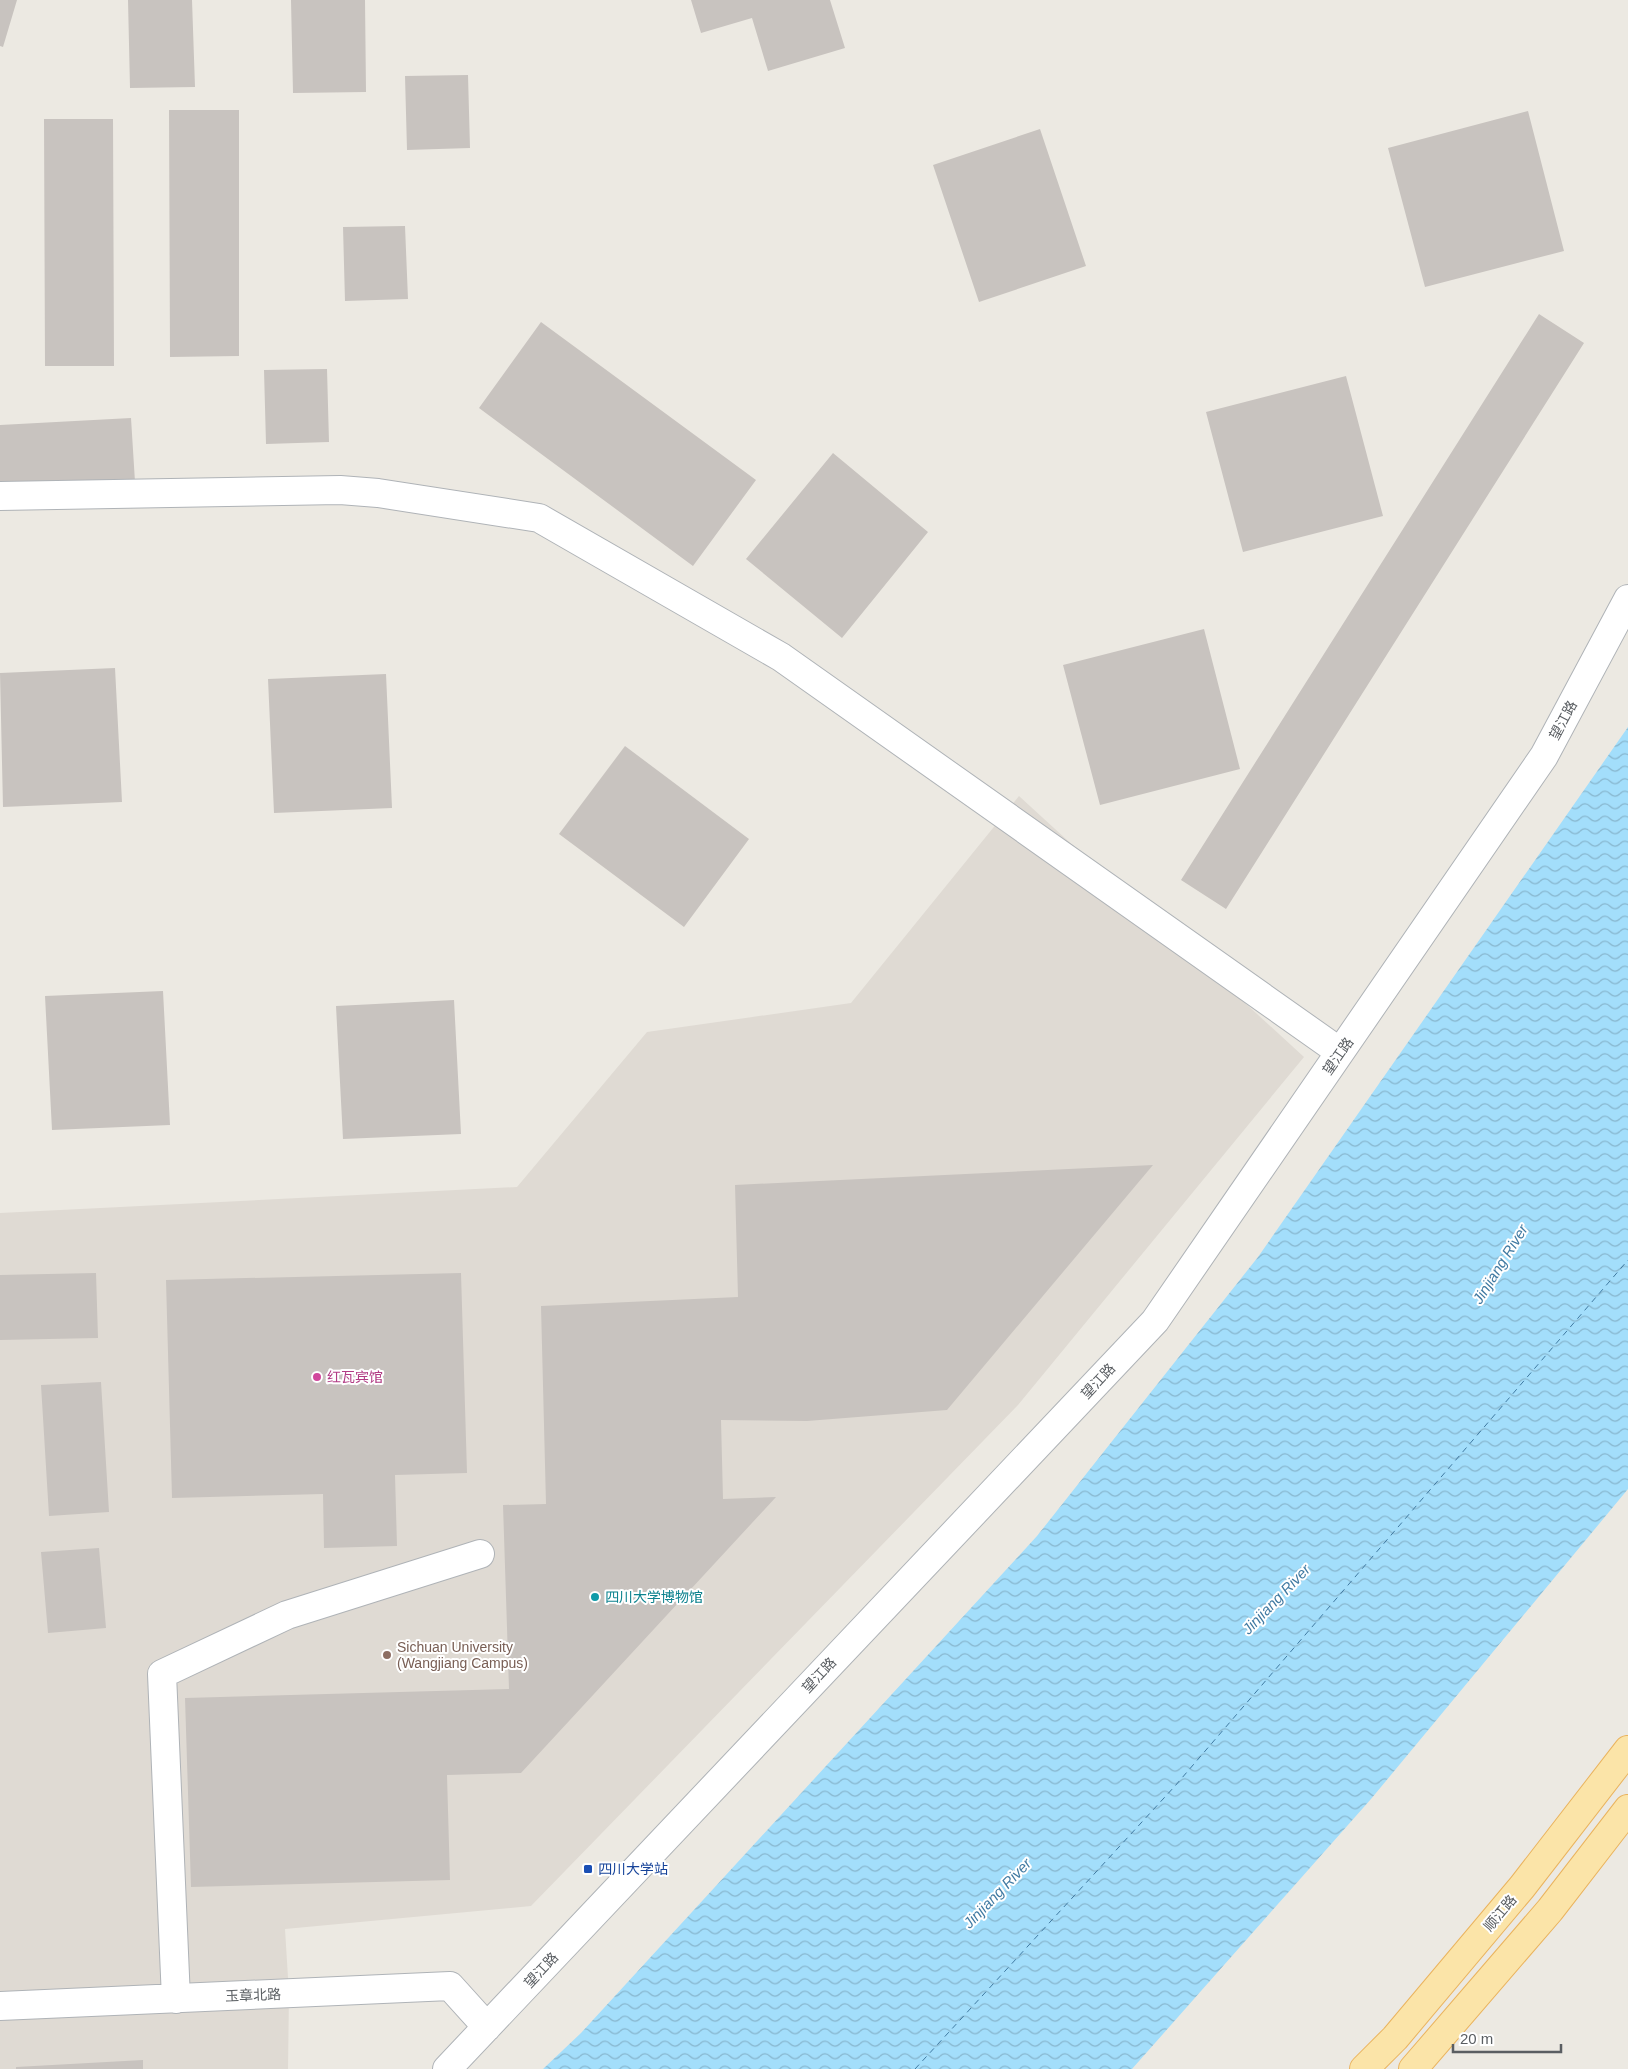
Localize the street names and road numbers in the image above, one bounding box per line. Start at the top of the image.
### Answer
street label: 望江路 [1546,698,1580,742]
street label: 望江路 [1319,1034,1357,1078]
street label: 望江路 [1078,1360,1118,1402]
street label: 望江路 [799,1654,839,1696]
street label: 顺江路 [1480,1892,1520,1934]
street label: 望江路 [521,1949,561,1991]
street label: 玉章北路 [225,1986,281,2004]

